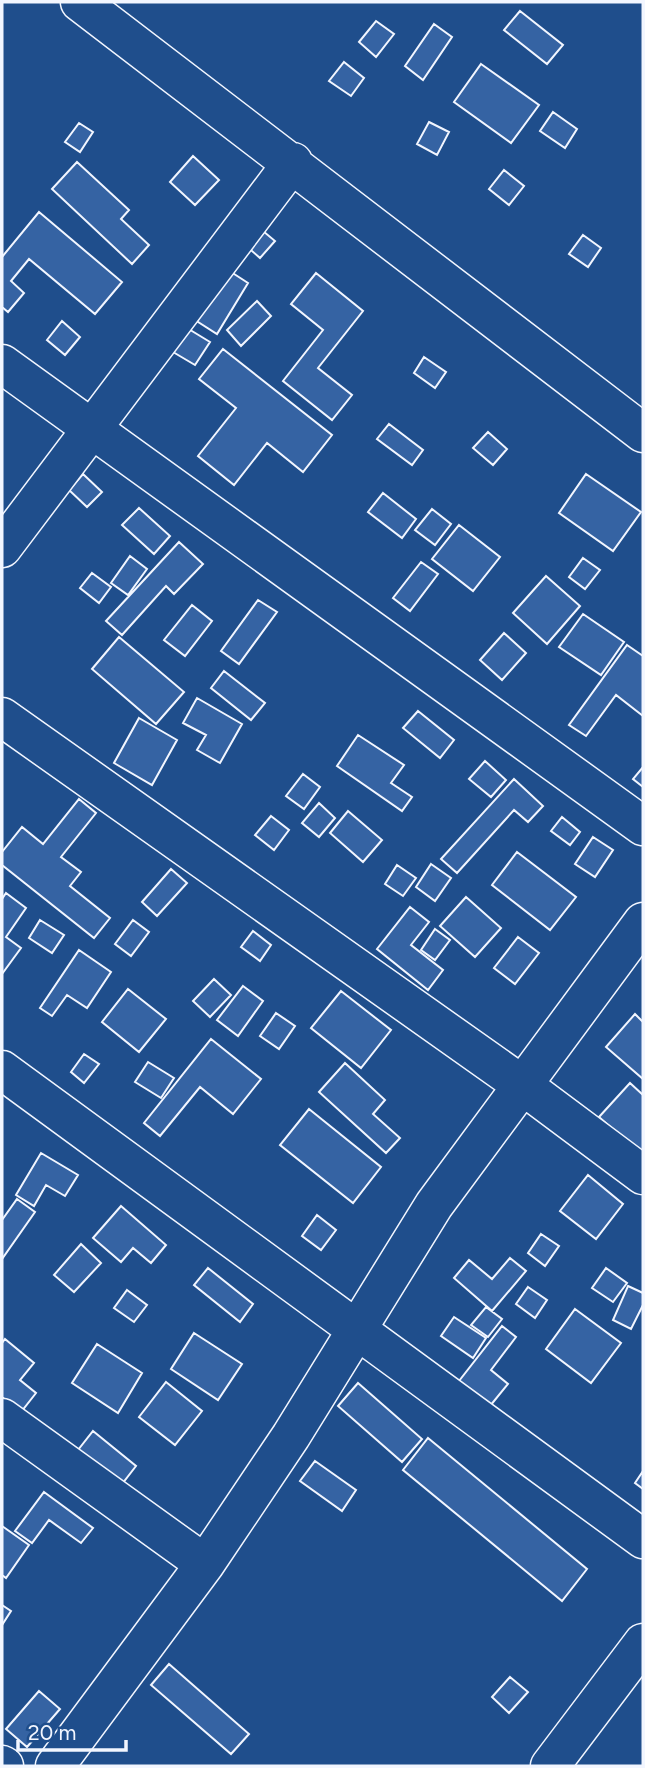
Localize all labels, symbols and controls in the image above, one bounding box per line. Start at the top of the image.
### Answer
scale bar [18,1708,126,1752]
text: 20 m [28,1720,76,1745]

